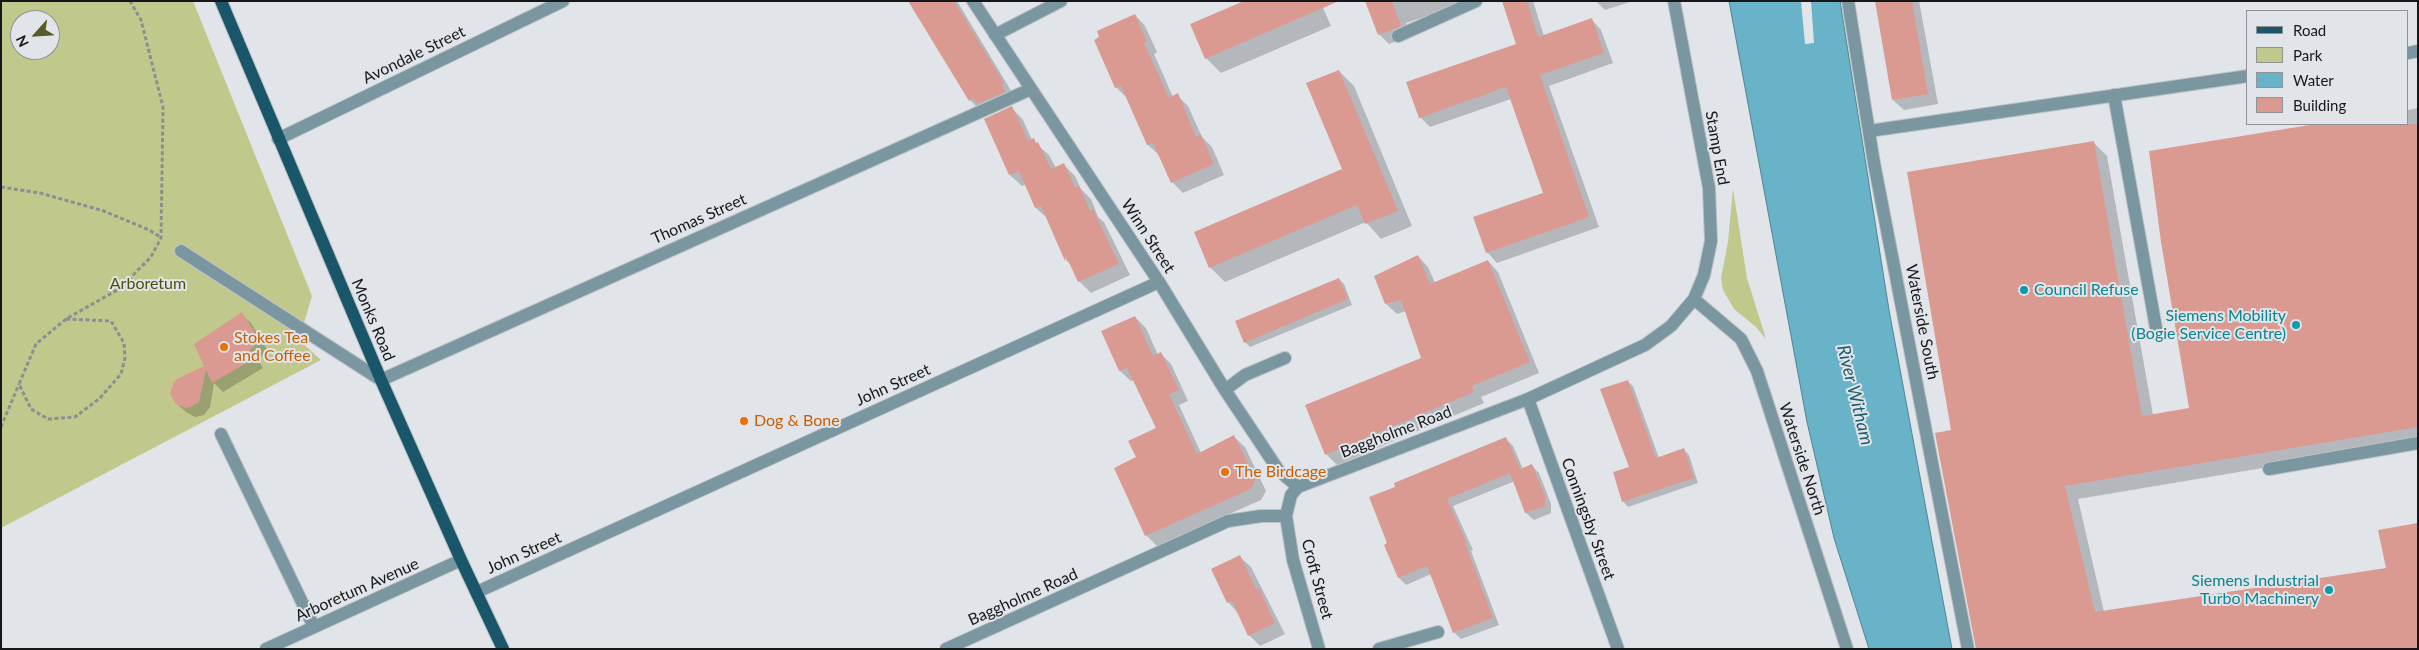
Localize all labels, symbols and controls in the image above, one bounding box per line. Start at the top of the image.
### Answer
north arrow [10,10,60,60]
legend [2246,10,2409,125]
text: Road [2293,21,2326,39]
street label: Avondale Street [360,22,468,88]
text: N [12,33,32,50]
text: Park [2293,46,2322,64]
text: Water [2293,71,2334,89]
text: Building [2293,96,2346,114]
street label: Stamp End [1701,109,1733,187]
street label: Thomas Street [649,190,749,248]
street label: Winn Street [1117,195,1179,277]
street label: Waterside South [1901,263,1943,381]
park label: Arboretum [110,274,186,294]
street label: Monks Road [347,276,399,364]
place label: Council Refuse [2034,280,2139,300]
marker: Council Refuse [2018,284,2030,296]
place label: Siemens Mobility (Bogie Service Centre) [2131,306,2286,344]
marker: Siemens Mobility (Bogie Service Centre) [2290,319,2302,331]
place label: Stokes Tea and Coffee [234,328,311,366]
marker: Stokes Tea and Coffee [218,341,230,353]
water label: River Witham [1832,343,1878,447]
street label: John Street [853,360,933,410]
street label: Waterside North [1775,400,1829,518]
street label: Baggholme Road [1338,402,1454,462]
place label: Dog & Bone [754,411,840,431]
marker: Dog & Bone [738,415,750,427]
street label: Conningsby Street [1557,455,1619,583]
place label: The Birdcage [1235,462,1327,482]
marker: The Birdcage [1219,466,1231,478]
street label: John Street [484,528,564,578]
street label: Croft Street [1297,537,1337,621]
street label: Arboretum Avenue [292,554,422,626]
street label: Baggholme Road [965,564,1081,630]
place label: Siemens Industrial Turbo Machinery [2191,571,2319,609]
marker: Siemens Industrial Turbo Machinery [2323,584,2335,596]

